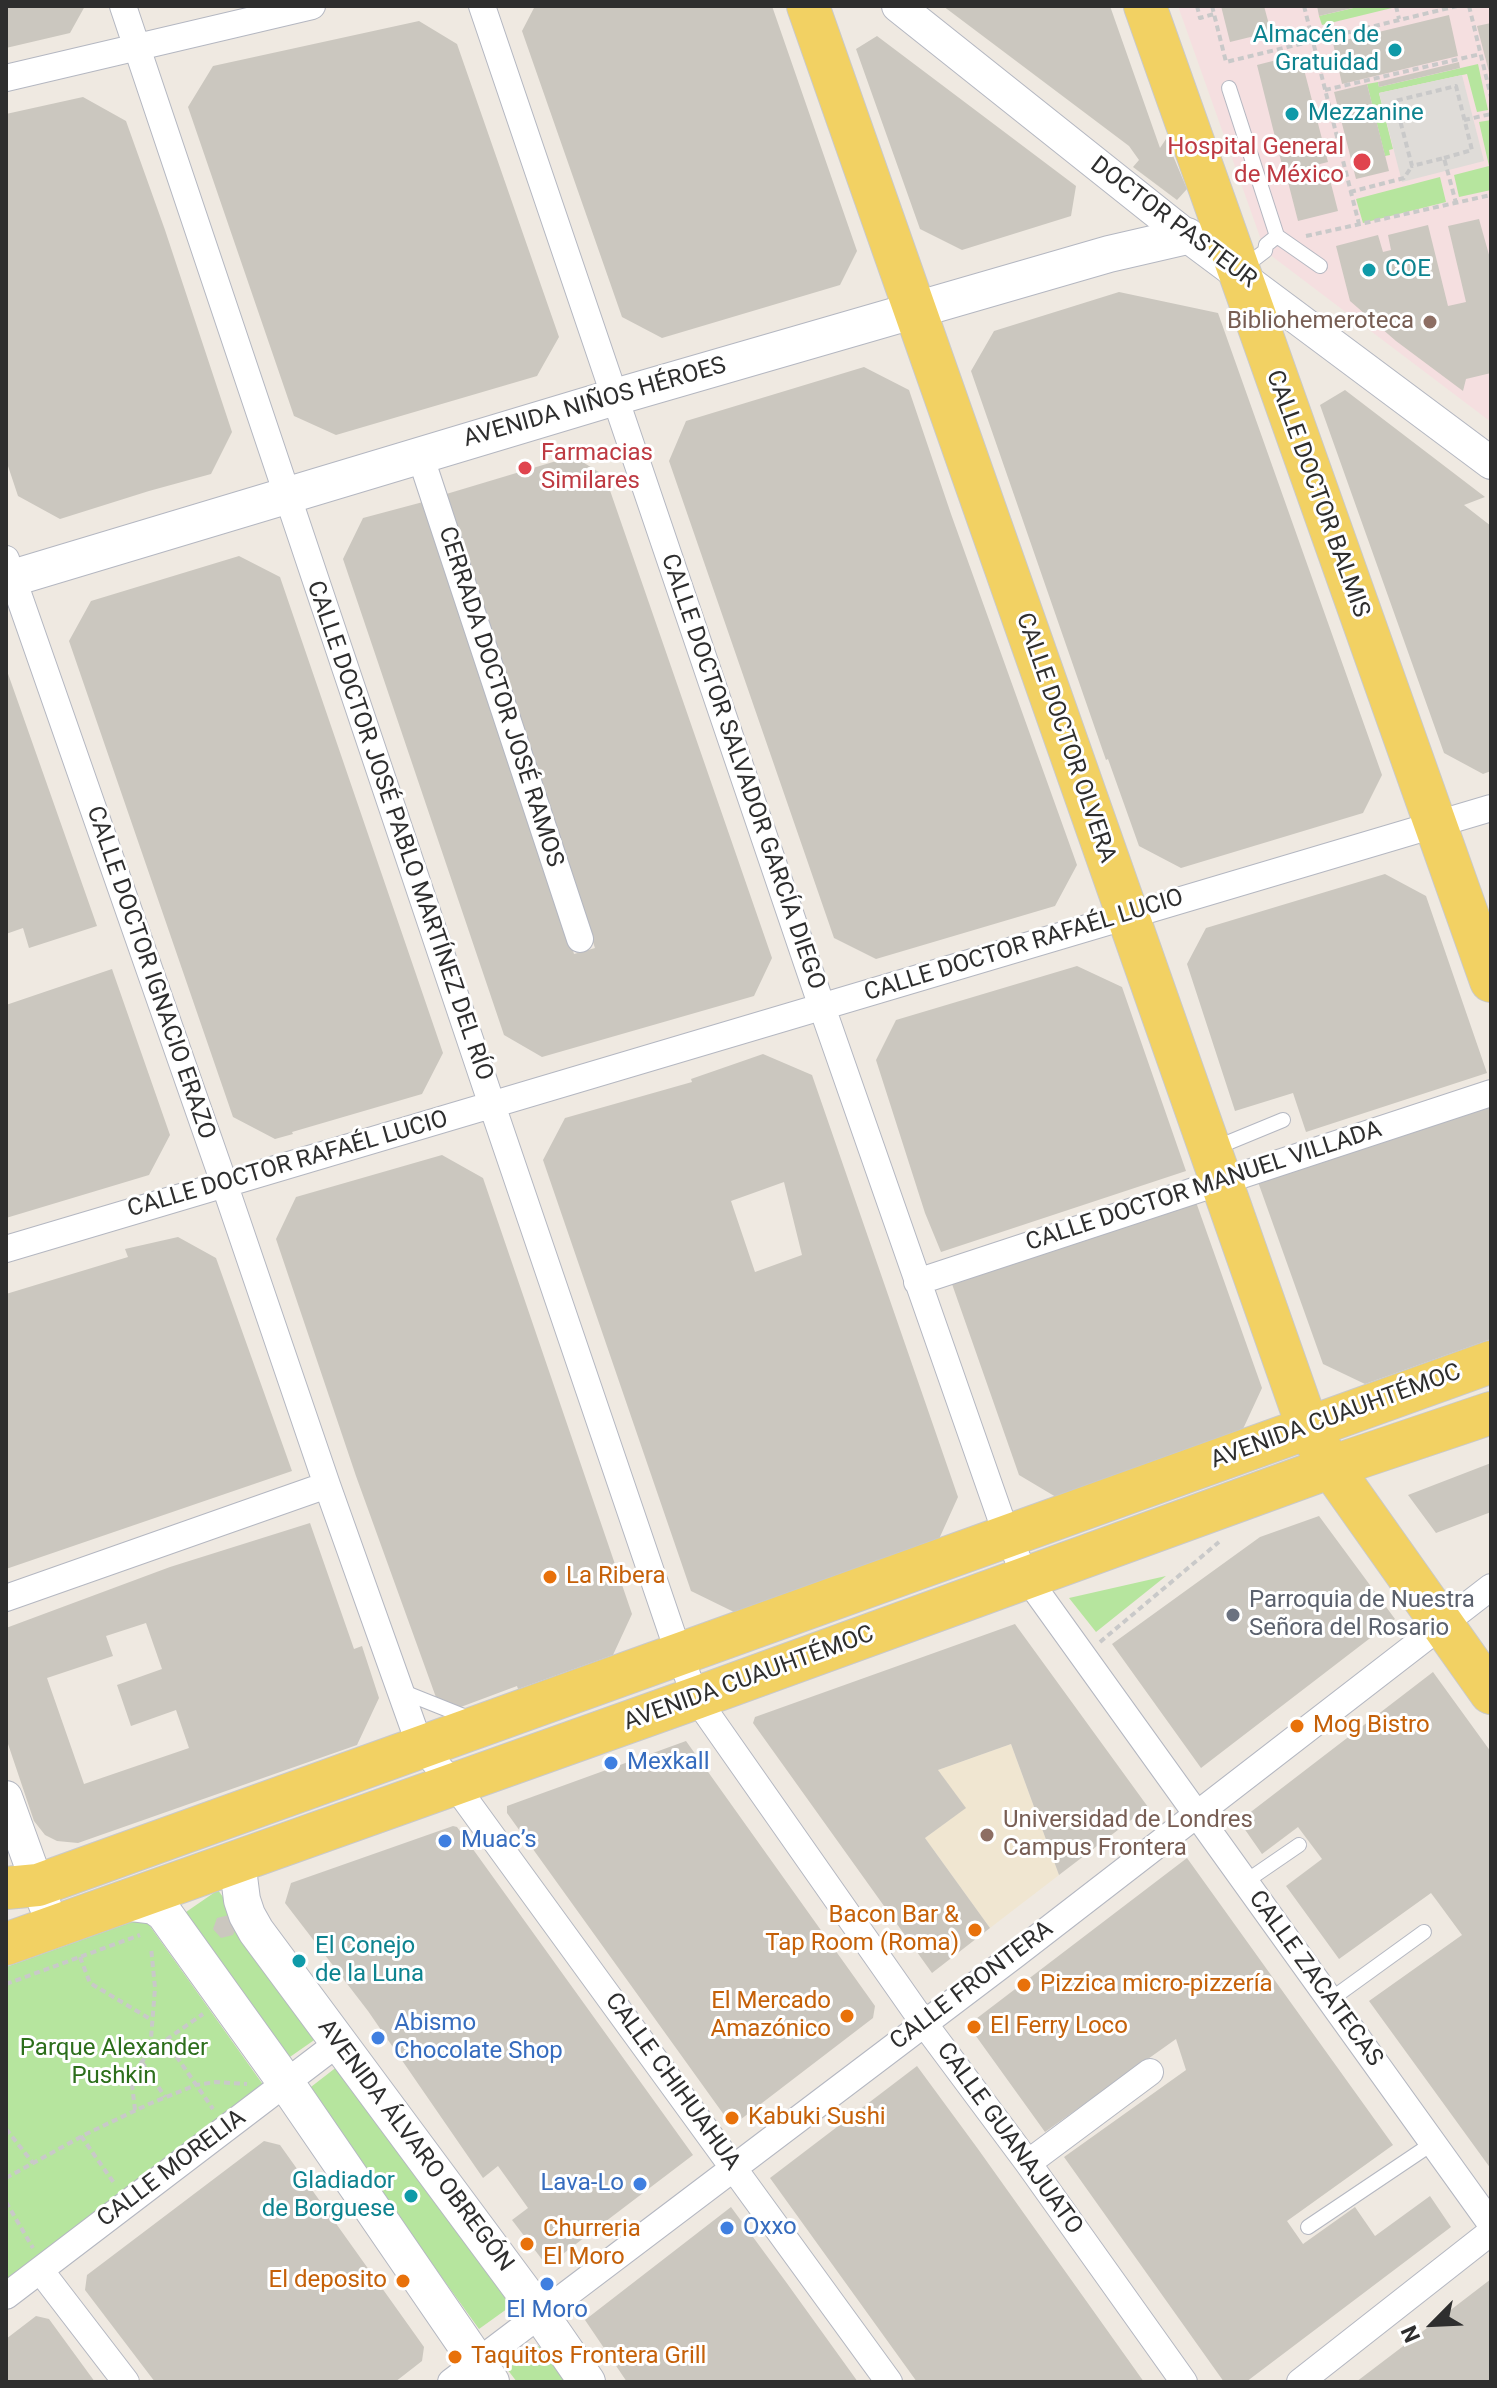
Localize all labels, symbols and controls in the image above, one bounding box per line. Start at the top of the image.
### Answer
place label: Almacén de Gratuidad [1253,22,1379,78]
marker: Almacén de Gratuidad [1386,41,1404,59]
place label: Mezzanine [1308,100,1424,128]
marker: Mezzanine [1283,105,1301,123]
place label: Hospital General de México [1167,134,1344,190]
street label: DOCTOR PASTEUR [1084,151,1262,295]
marker: Hospital General de México [1351,151,1373,173]
place label: COE [1385,256,1431,284]
marker: COE [1360,261,1378,279]
place label: Bibliohemeroteca [1227,308,1414,336]
marker: Bibliohemeroteca [1421,313,1439,331]
street label: AVENIDA NIÑOS HÉROES [460,352,730,454]
street label: CALLE DOCTOR BALMIS [1259,367,1375,621]
place label: Farmacias Similares [541,440,653,496]
marker: Farmacias Similares [516,459,534,477]
street label: CERRADA DOCTOR JOSÉ RAMOS [431,523,569,871]
street label: CALLE DOCTOR SALVADOR GARCÍA DIEGO [654,550,830,994]
street label: CALLE DOCTOR JOSÉ PABLO MARTÍNEZ DEL RÍO [300,577,498,1085]
street label: CALLE DOCTOR OLVERA [1009,609,1121,867]
street label: CALLE DOCTOR IGNACIO ERAZO [79,803,221,1143]
street label: CALLE DOCTOR RAFAÉL LUCIO [861,884,1187,1008]
street label: CALLE DOCTOR RAFAÉL LUCIO [124,1105,452,1225]
street label: CALLE DOCTOR MANUEL VILLADA [1023,1116,1385,1258]
street label: AVENIDA CUAUHTÉMOC [1207,1358,1465,1476]
place label: La Ribera [566,1563,665,1591]
marker: La Ribera [541,1568,559,1586]
place label: Parroquia de Nuestra Señora del Rosario [1249,1587,1475,1643]
marker: Parroquia de Nuestra Señora del Rosario [1224,1606,1242,1624]
street label: AVENIDA CUAUHTÉMOC [620,1620,878,1738]
place label: Mog Bistro [1313,1712,1430,1740]
marker: Mog Bistro [1288,1717,1306,1735]
place label: Mexkall [627,1749,709,1777]
marker: Mexkall [602,1754,620,1772]
place label: Universidad de Londres Campus Frontera [1003,1807,1253,1863]
marker: Universidad de Londres Campus Frontera [978,1826,996,1844]
place label: Muac’s [461,1827,537,1855]
marker: Muac’s [436,1832,454,1850]
street label: CALLE ZACATECAS [1242,1886,1388,2072]
place label: Bacon Bar & Tap Room (Roma) [765,1902,959,1958]
street label: CALLE FRONTERA [885,1915,1059,2057]
marker: Bacon Bar & Tap Room (Roma) [966,1921,984,1939]
place label: El Conejo de la Luna [315,1933,424,1989]
marker: El Conejo de la Luna [290,1952,308,1970]
place label: Pizzica micro-pizzería [1040,1971,1273,1999]
marker: Pizzica micro-pizzería [1015,1976,1033,1994]
street label: CALLE CHIHUAHUA [598,1988,746,2176]
place label: El Mercado Amazónico [710,1988,831,2044]
marker: El Mercado Amazónico [838,2007,856,2025]
place label: Abismo Chocolate Shop [394,2010,563,2066]
place label: El Ferry Loco [990,2013,1128,2041]
street label: AVENIDA ÁLVARO OBREGÓN [311,2014,519,2278]
marker: El Ferry Loco [965,2018,983,2036]
marker: Abismo Chocolate Shop [369,2029,387,2047]
park label: Parque Alexander Pushkin [20,2035,208,2091]
street label: CALLE GUANAJUATO [930,2037,1088,2241]
street label: CALLE MORELIA [92,2104,252,2234]
place label: Kabuki Sushi [748,2104,886,2132]
marker: Kabuki Sushi [723,2109,741,2127]
place label: Gladiador de Borguese [262,2168,395,2224]
place label: Lava-Lo [540,2170,624,2198]
marker: Lava-Lo [631,2175,649,2193]
marker: Gladiador de Borguese [402,2187,420,2205]
place label: Oxxo [743,2214,797,2242]
place label: Churreria El Moro [543,2216,641,2272]
marker: Oxxo [718,2219,736,2237]
marker: Churreria El Moro [518,2235,536,2253]
place label: El deposito [269,2267,387,2295]
marker: El deposito [394,2272,412,2290]
marker: El Moro [538,2275,556,2293]
north arrow [1393,2284,1473,2364]
place label: El Moro [506,2297,588,2325]
text: N [1396,2322,1425,2346]
place label: Taquitos Frontera Grill [471,2343,706,2371]
marker: Taquitos Frontera Grill [446,2348,464,2366]

